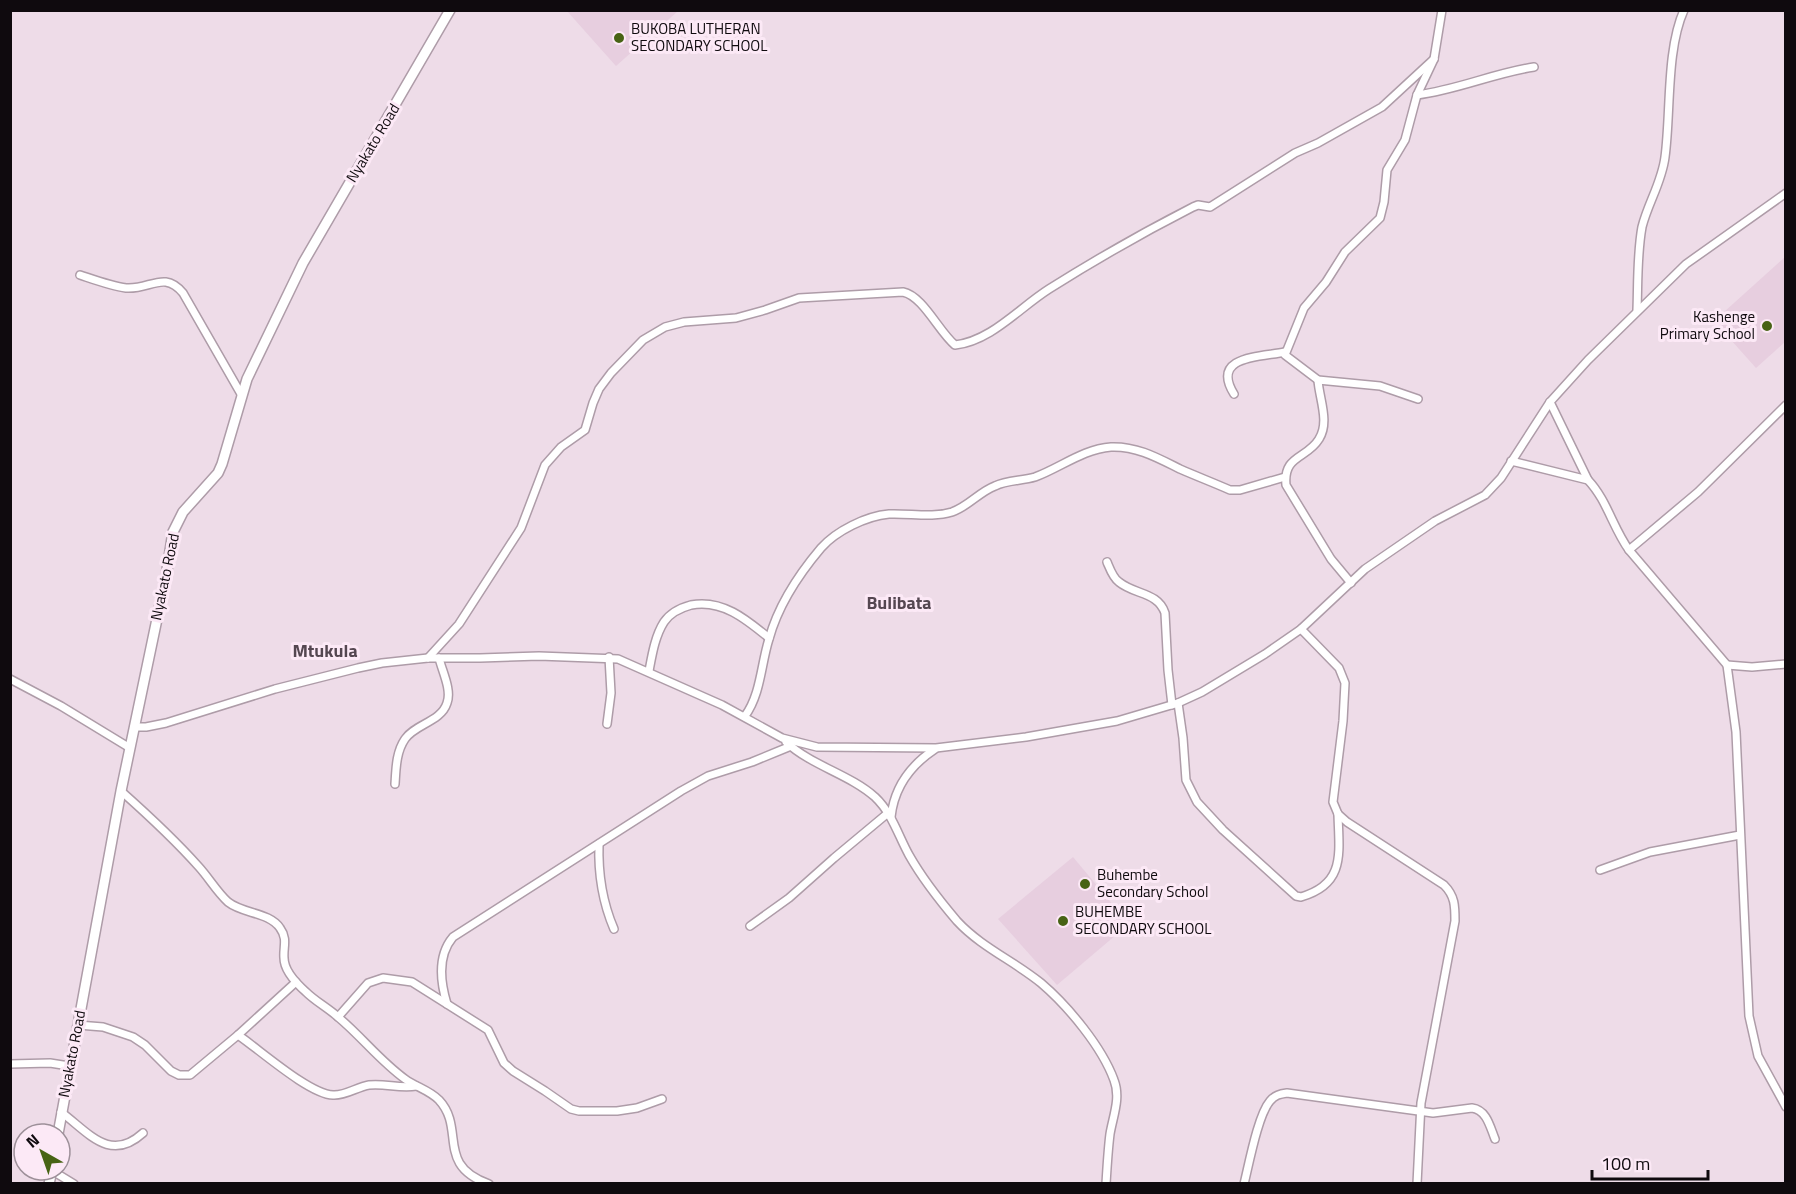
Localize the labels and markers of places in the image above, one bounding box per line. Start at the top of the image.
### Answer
place label: BUKOBA LUTHERAN SECONDARY SCHOOL [631,17,767,57]
marker: BUKOBA LUTHERAN SECONDARY SCHOOL [612,31,626,45]
place label: Kashenge Primary School [1660,305,1755,345]
marker: Kashenge Primary School [1760,319,1774,333]
place label: Buhembe Secondary School [1097,863,1208,903]
marker: Buhembe Secondary School [1078,877,1092,891]
place label: BUHEMBE SECONDARY SCHOOL [1075,900,1211,940]
marker: BUHEMBE SECONDARY SCHOOL [1056,914,1070,928]

